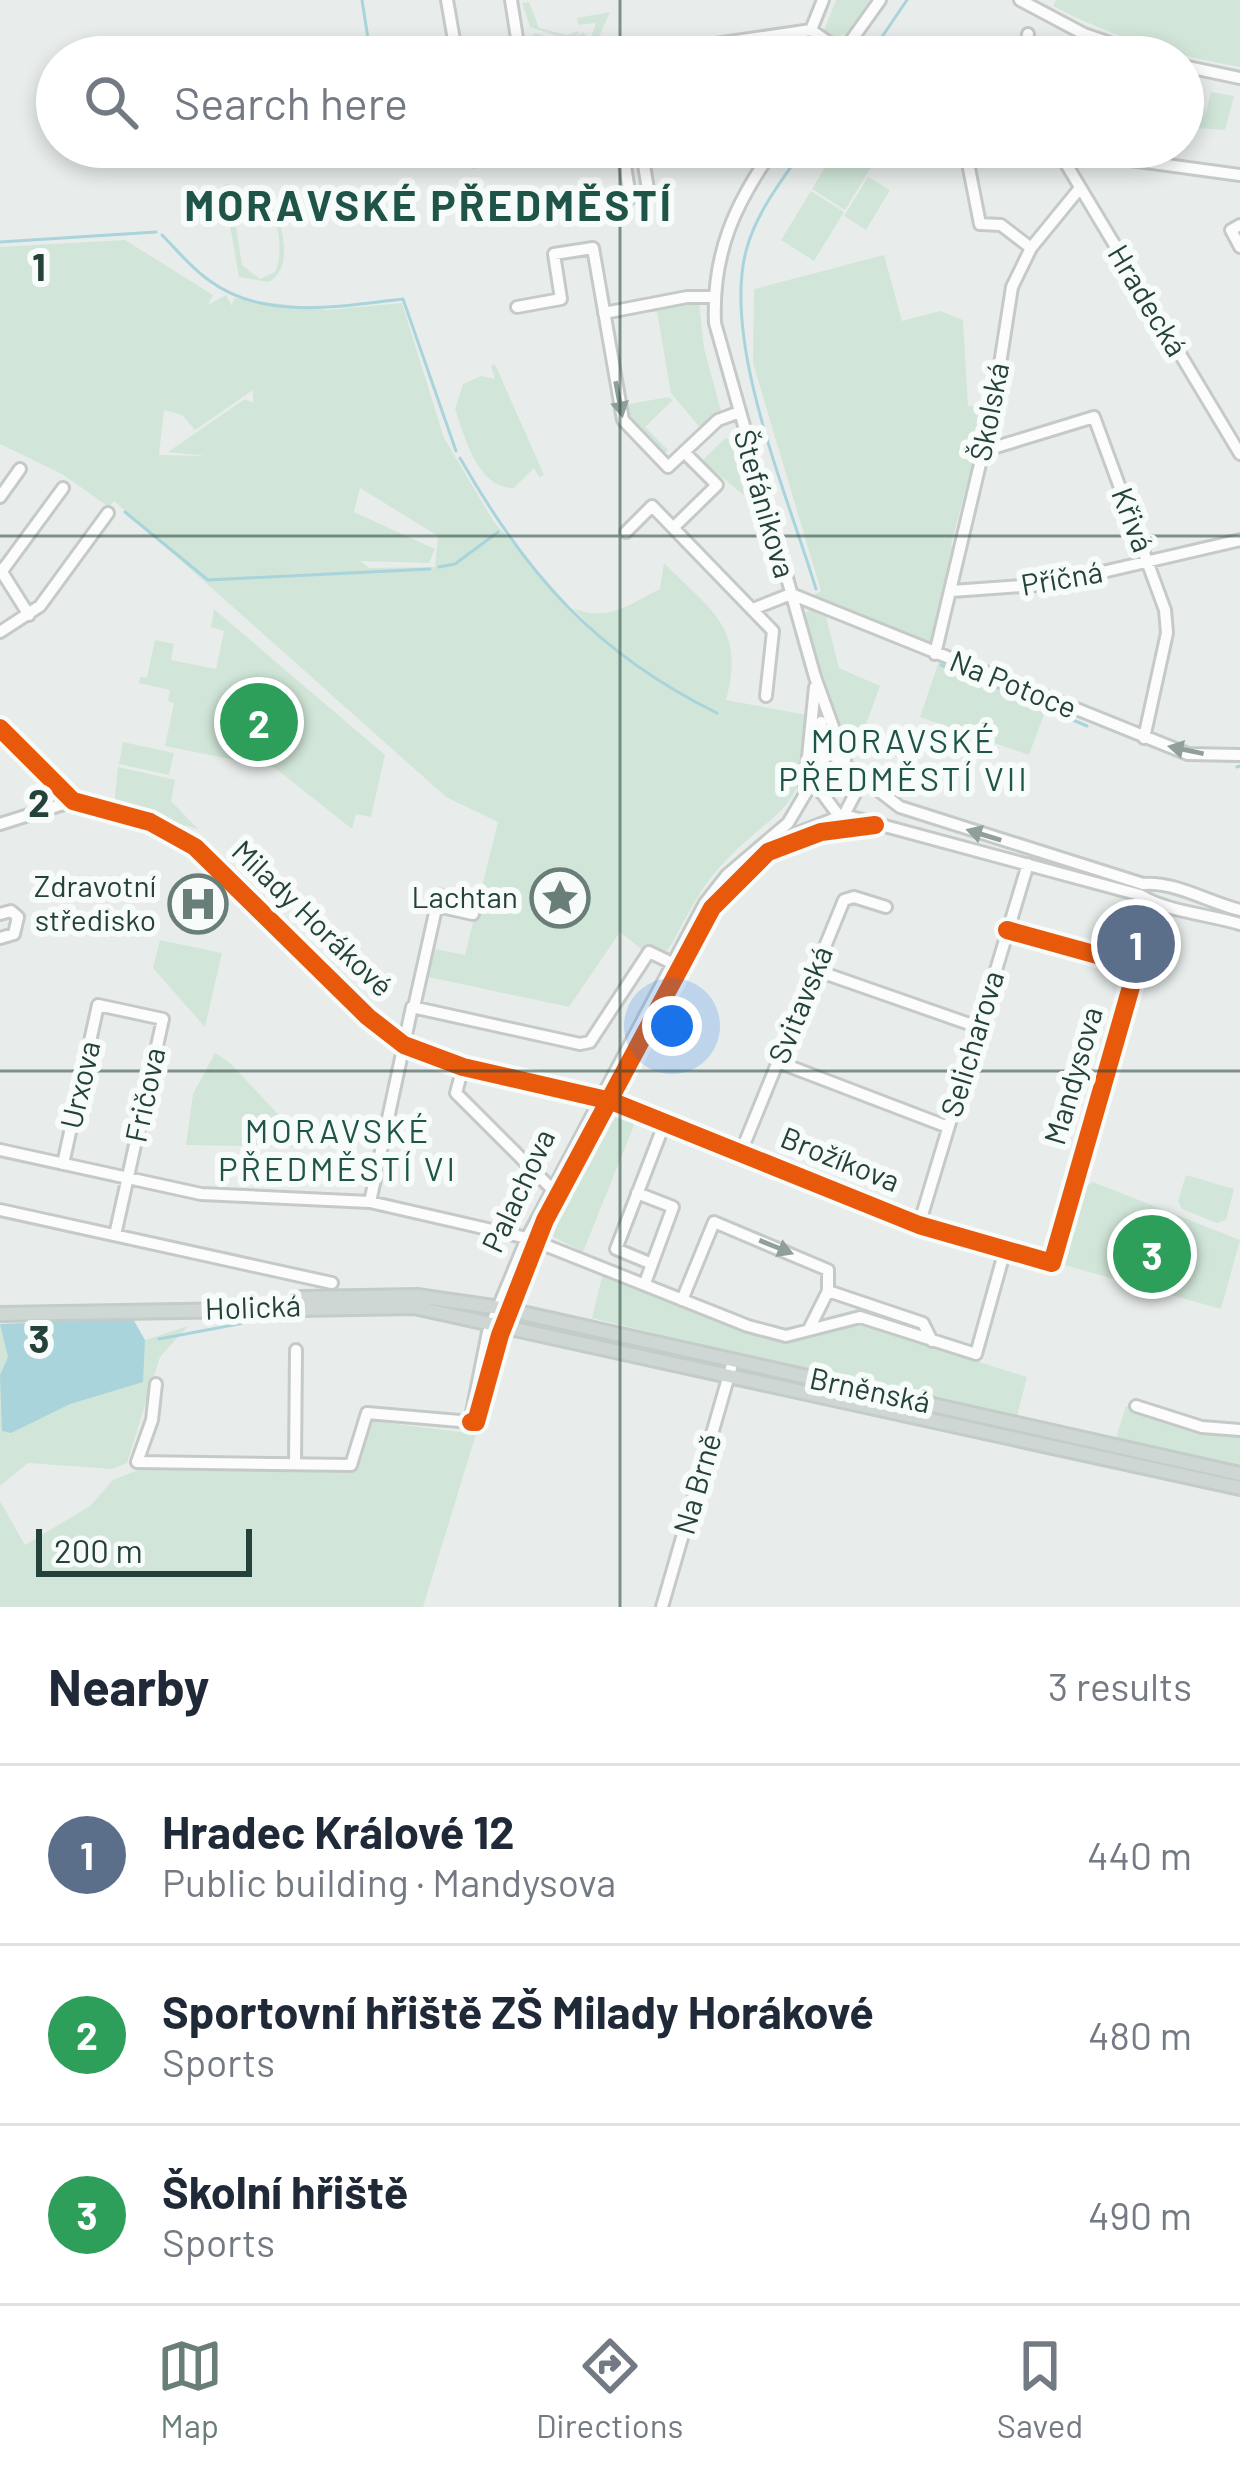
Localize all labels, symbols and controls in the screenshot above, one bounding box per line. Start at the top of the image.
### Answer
search box [36,36,1204,168]
icon: search [78,69,144,135]
text: Search here [174,75,408,129]
district label: MORAVSKÉ PŘEDMĚSTÍ [184,179,674,229]
street label: Hradecká [1101,238,1196,362]
text: 1 [32,242,46,289]
street label: Školská [961,359,1015,464]
one-way arrow [610,381,629,418]
street label: Štefánikova [728,425,804,582]
street label: Křivá [1105,482,1163,557]
street label: Příčná [1018,552,1105,602]
street label: Na Potoce [945,641,1082,725]
pin: 2 [220,677,298,767]
district label: MORAVSKÉ PŘEDMĚSTÍ VII [778,720,1030,798]
one-way arrow [1166,740,1204,759]
text: 2 [28,778,50,825]
one-way arrow [965,825,1002,843]
street label: Milady Horákové [226,832,401,1003]
place label: Zdravotní středisko [34,867,156,937]
place icon: Lachtan [529,867,591,929]
hospital icon: Zdravotní středisko [167,873,229,935]
place label: Lachtan [411,878,518,914]
pin: 1 [1097,899,1175,989]
street label: Svitavská [759,940,839,1068]
street label: Selicharova [932,966,1010,1121]
your location [642,996,702,1056]
street label: Mandysova [1035,1003,1109,1148]
street label: Urxova [51,1037,107,1132]
street label: Fričova [116,1044,172,1145]
district label: MORAVSKÉ PŘEDMĚSTÍ VI [218,1110,458,1188]
street label: Brožíkova [776,1118,905,1198]
street label: Palachova [473,1123,561,1257]
pin: 3 [1113,1209,1191,1299]
one-way arrow [758,1238,794,1257]
street label: Holická [204,1286,302,1326]
text: 3 [28,1314,50,1361]
street label: Brněnská [807,1359,934,1419]
street label: Na Brně [665,1429,728,1538]
scale bar [36,1523,252,1576]
text: 200 m [54,1530,143,1570]
text: Nearby [48,1655,209,1716]
text: 3 results [1048,1662,1192,1709]
text: Hradec Králové 12 [162,1804,514,1858]
text: 1 [80,1831,94,1878]
text: 440 m [1087,1831,1192,1878]
text: Public building · Mandysova [162,1858,616,1905]
text: Sportovní hřiště ZŠ Milady Horákové [162,1984,874,2038]
text: 2 [76,2011,98,2058]
text: 480 m [1088,2011,1192,2058]
text: Sports [162,2038,275,2085]
text: Školní hřiště [162,2164,408,2218]
text: 3 [76,2191,98,2238]
text: 490 m [1088,2191,1192,2238]
text: Sports [162,2218,275,2265]
tab: Map [157,2333,223,2445]
tab: Directions [536,2333,683,2445]
tab: Saved [997,2333,1083,2445]

